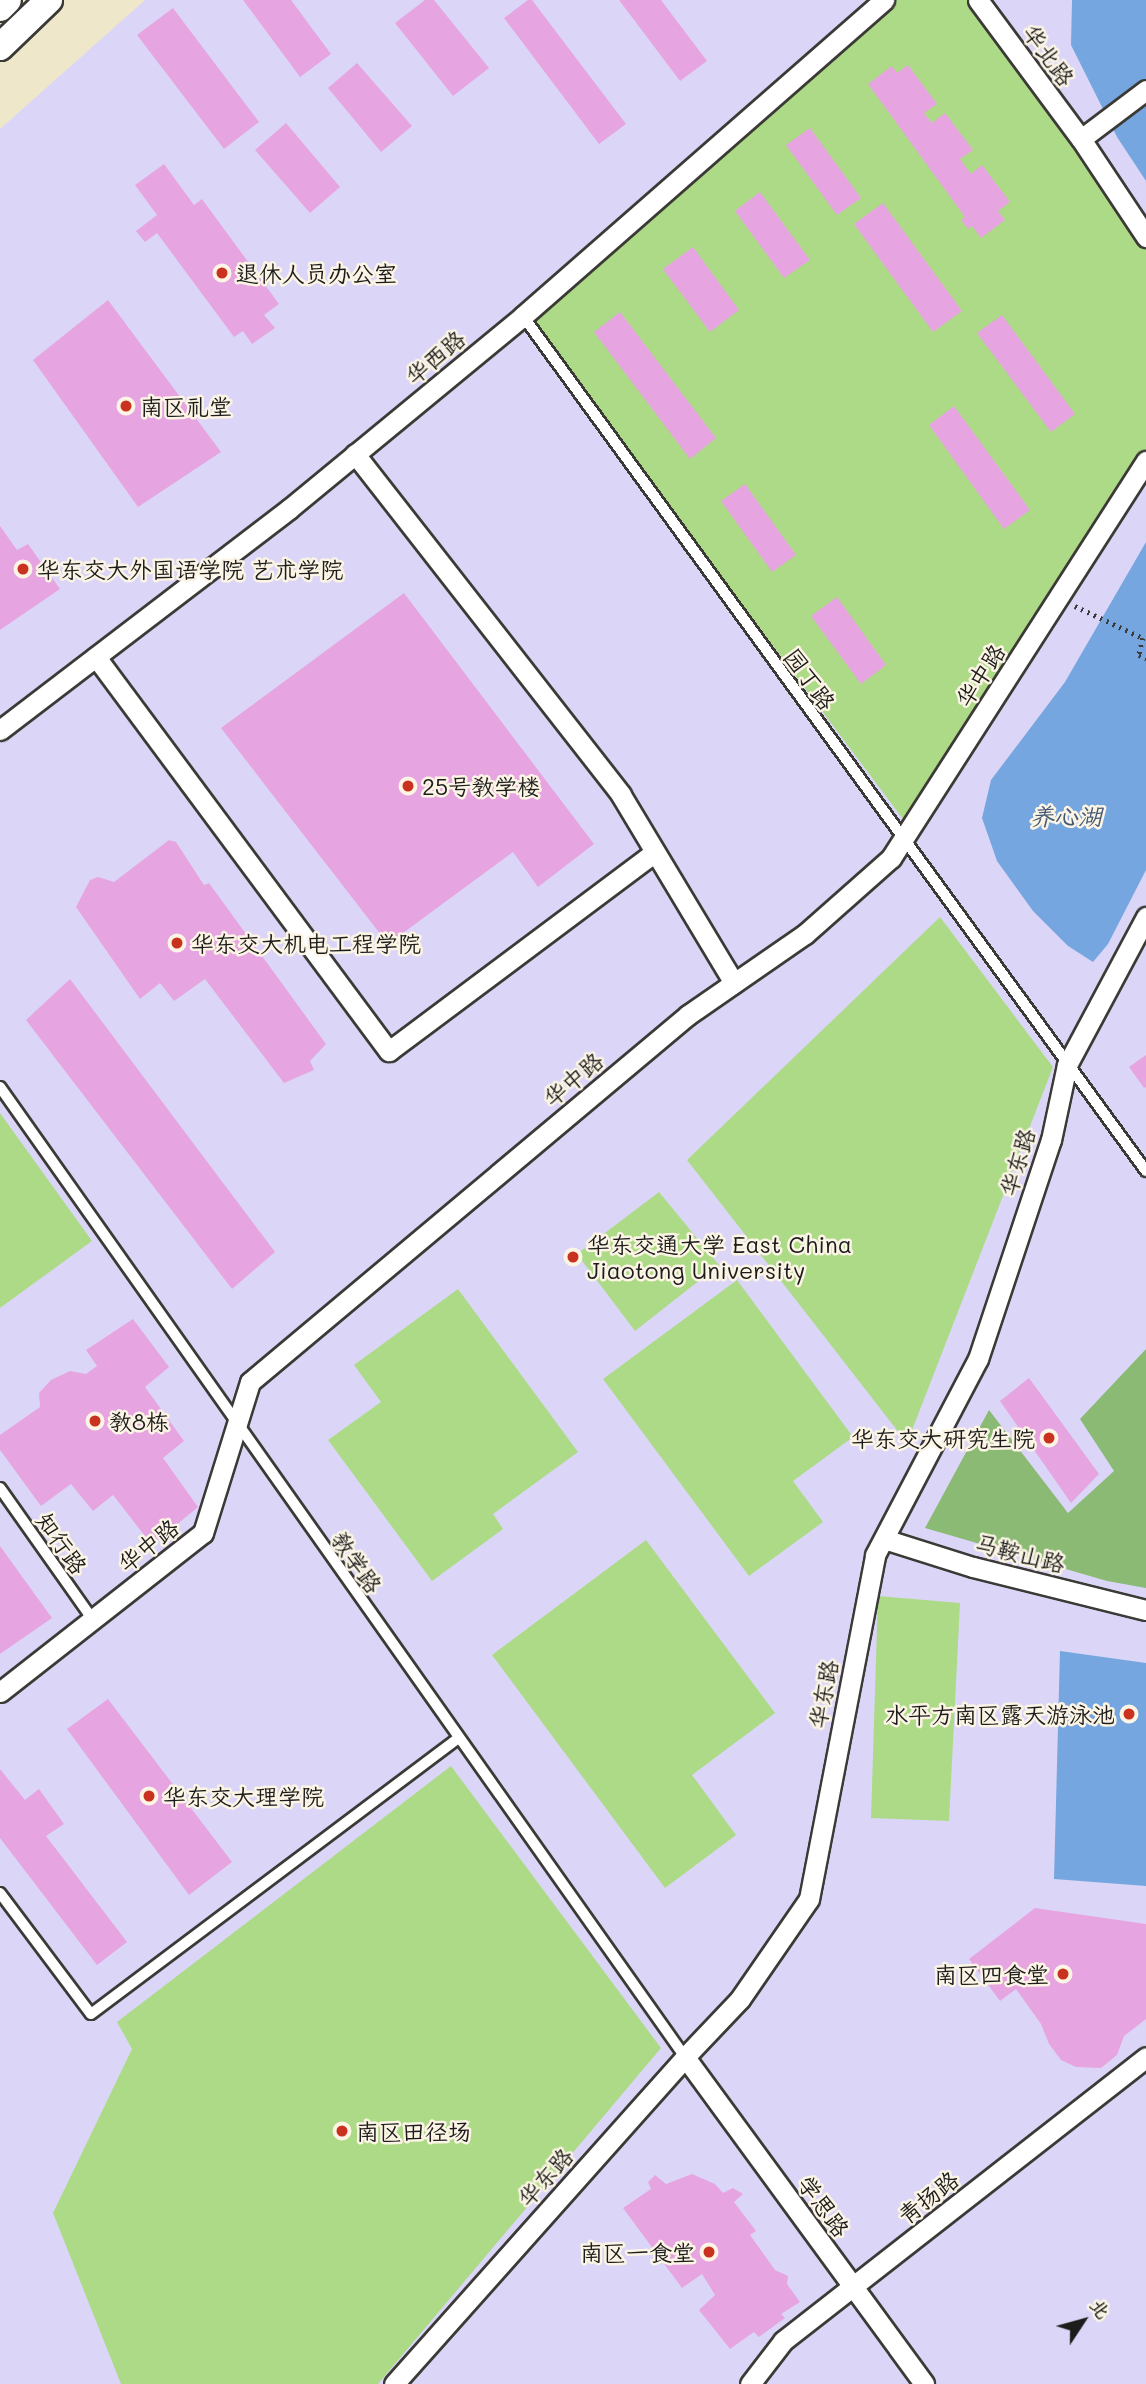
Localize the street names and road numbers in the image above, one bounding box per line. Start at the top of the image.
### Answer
street label: 华北路 [1018,19,1080,91]
street label: 华西路 [400,324,470,390]
street label: 华中路 [950,639,1010,711]
street label: 园丁路 [779,643,841,715]
street label: 华中路 [538,1046,608,1112]
street label: 华东路 [994,1125,1040,1199]
street label: 知行路 [31,1507,93,1579]
street label: 华中路 [112,1513,184,1577]
street label: 教学路 [326,1526,388,1598]
street label: 马鞍山路 [972,1528,1068,1578]
street label: 华东路 [803,1658,843,1730]
street label: 华东路 [512,2142,578,2212]
street label: 青扬路 [892,2165,964,2229]
street label: 学思路 [793,2170,855,2242]

